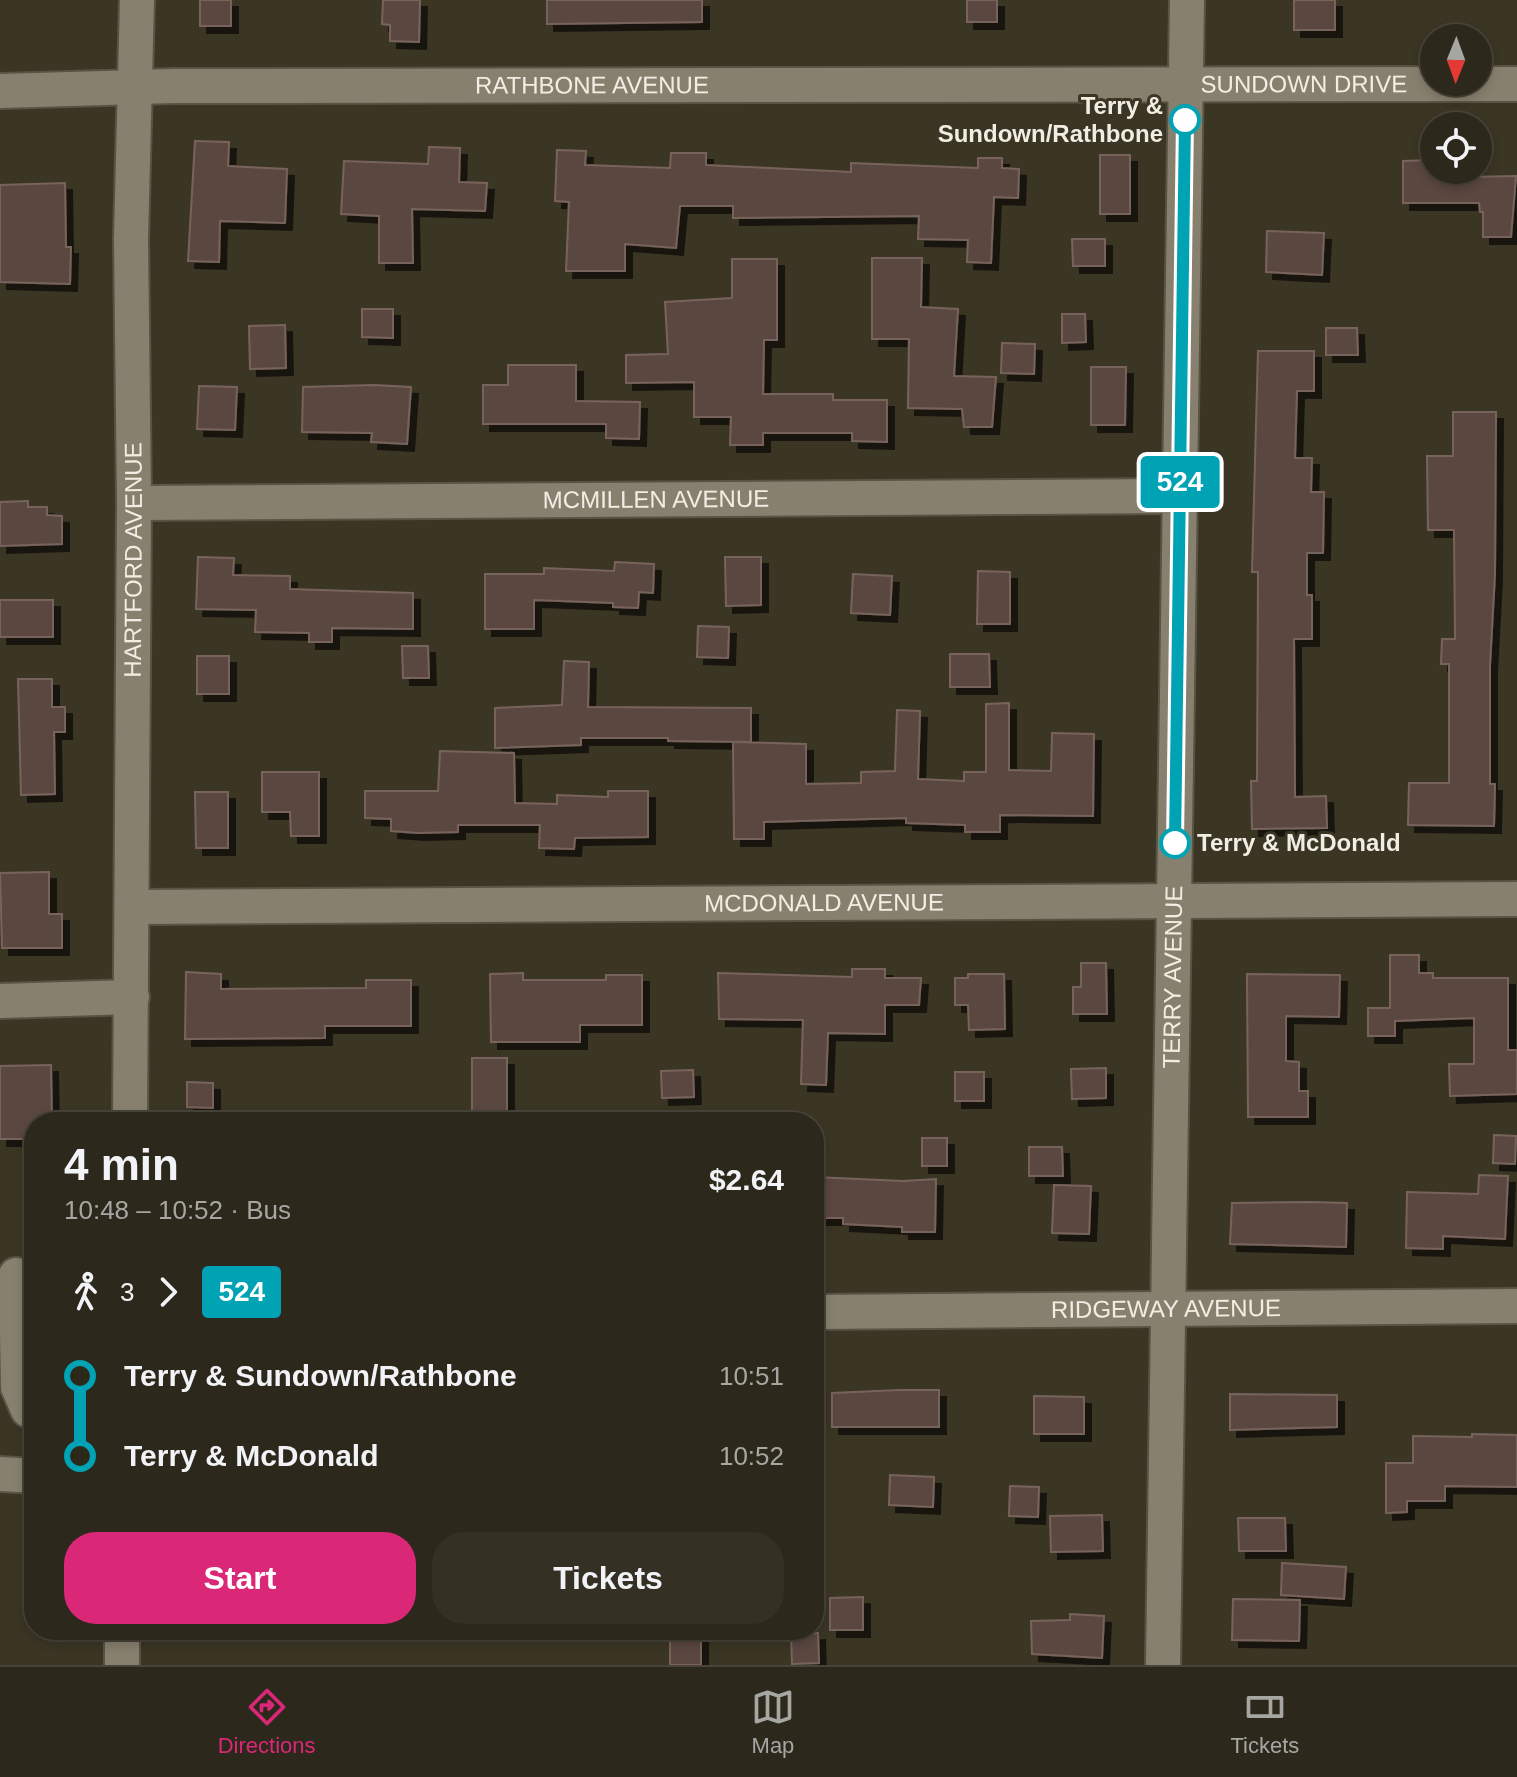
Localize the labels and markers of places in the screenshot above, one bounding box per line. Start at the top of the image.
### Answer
place label: Terry & Sundown/Rathbone [938,92,1163,147]
marker: Terry & Sundown/Rathbone [1170,105,1200,135]
marker: Terry & McDonald [1160,828,1190,858]
place label: Terry & McDonald [1197,829,1401,856]

